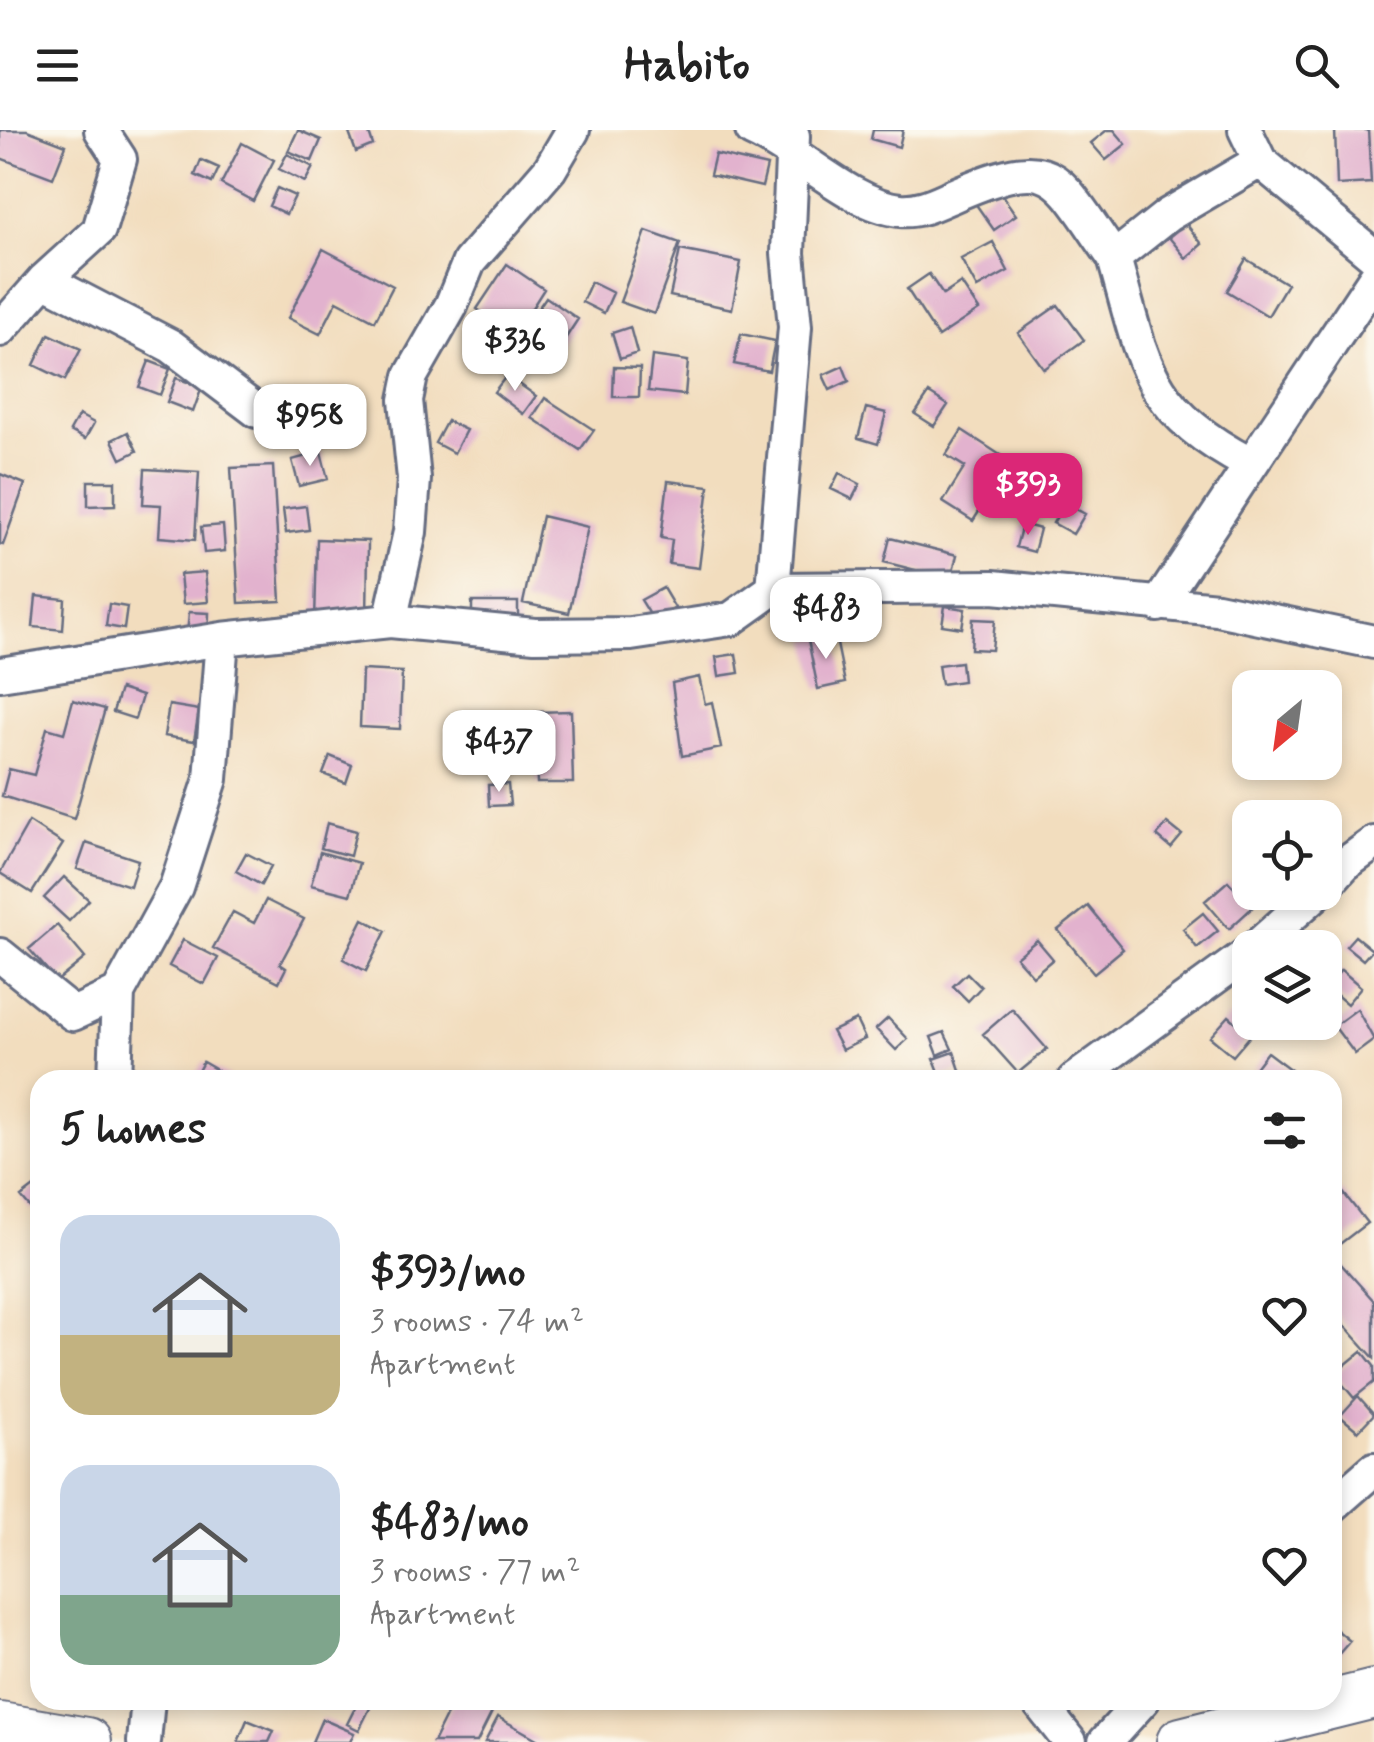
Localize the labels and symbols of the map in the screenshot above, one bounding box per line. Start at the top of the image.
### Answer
pin: $336 [456,309,574,394]
pin: $958 [251,384,369,469]
pin: $393 [969,453,1087,538]
pin: $483 [767,577,885,662]
north arrow [1232,670,1342,780]
pin: $437 [440,710,558,795]

